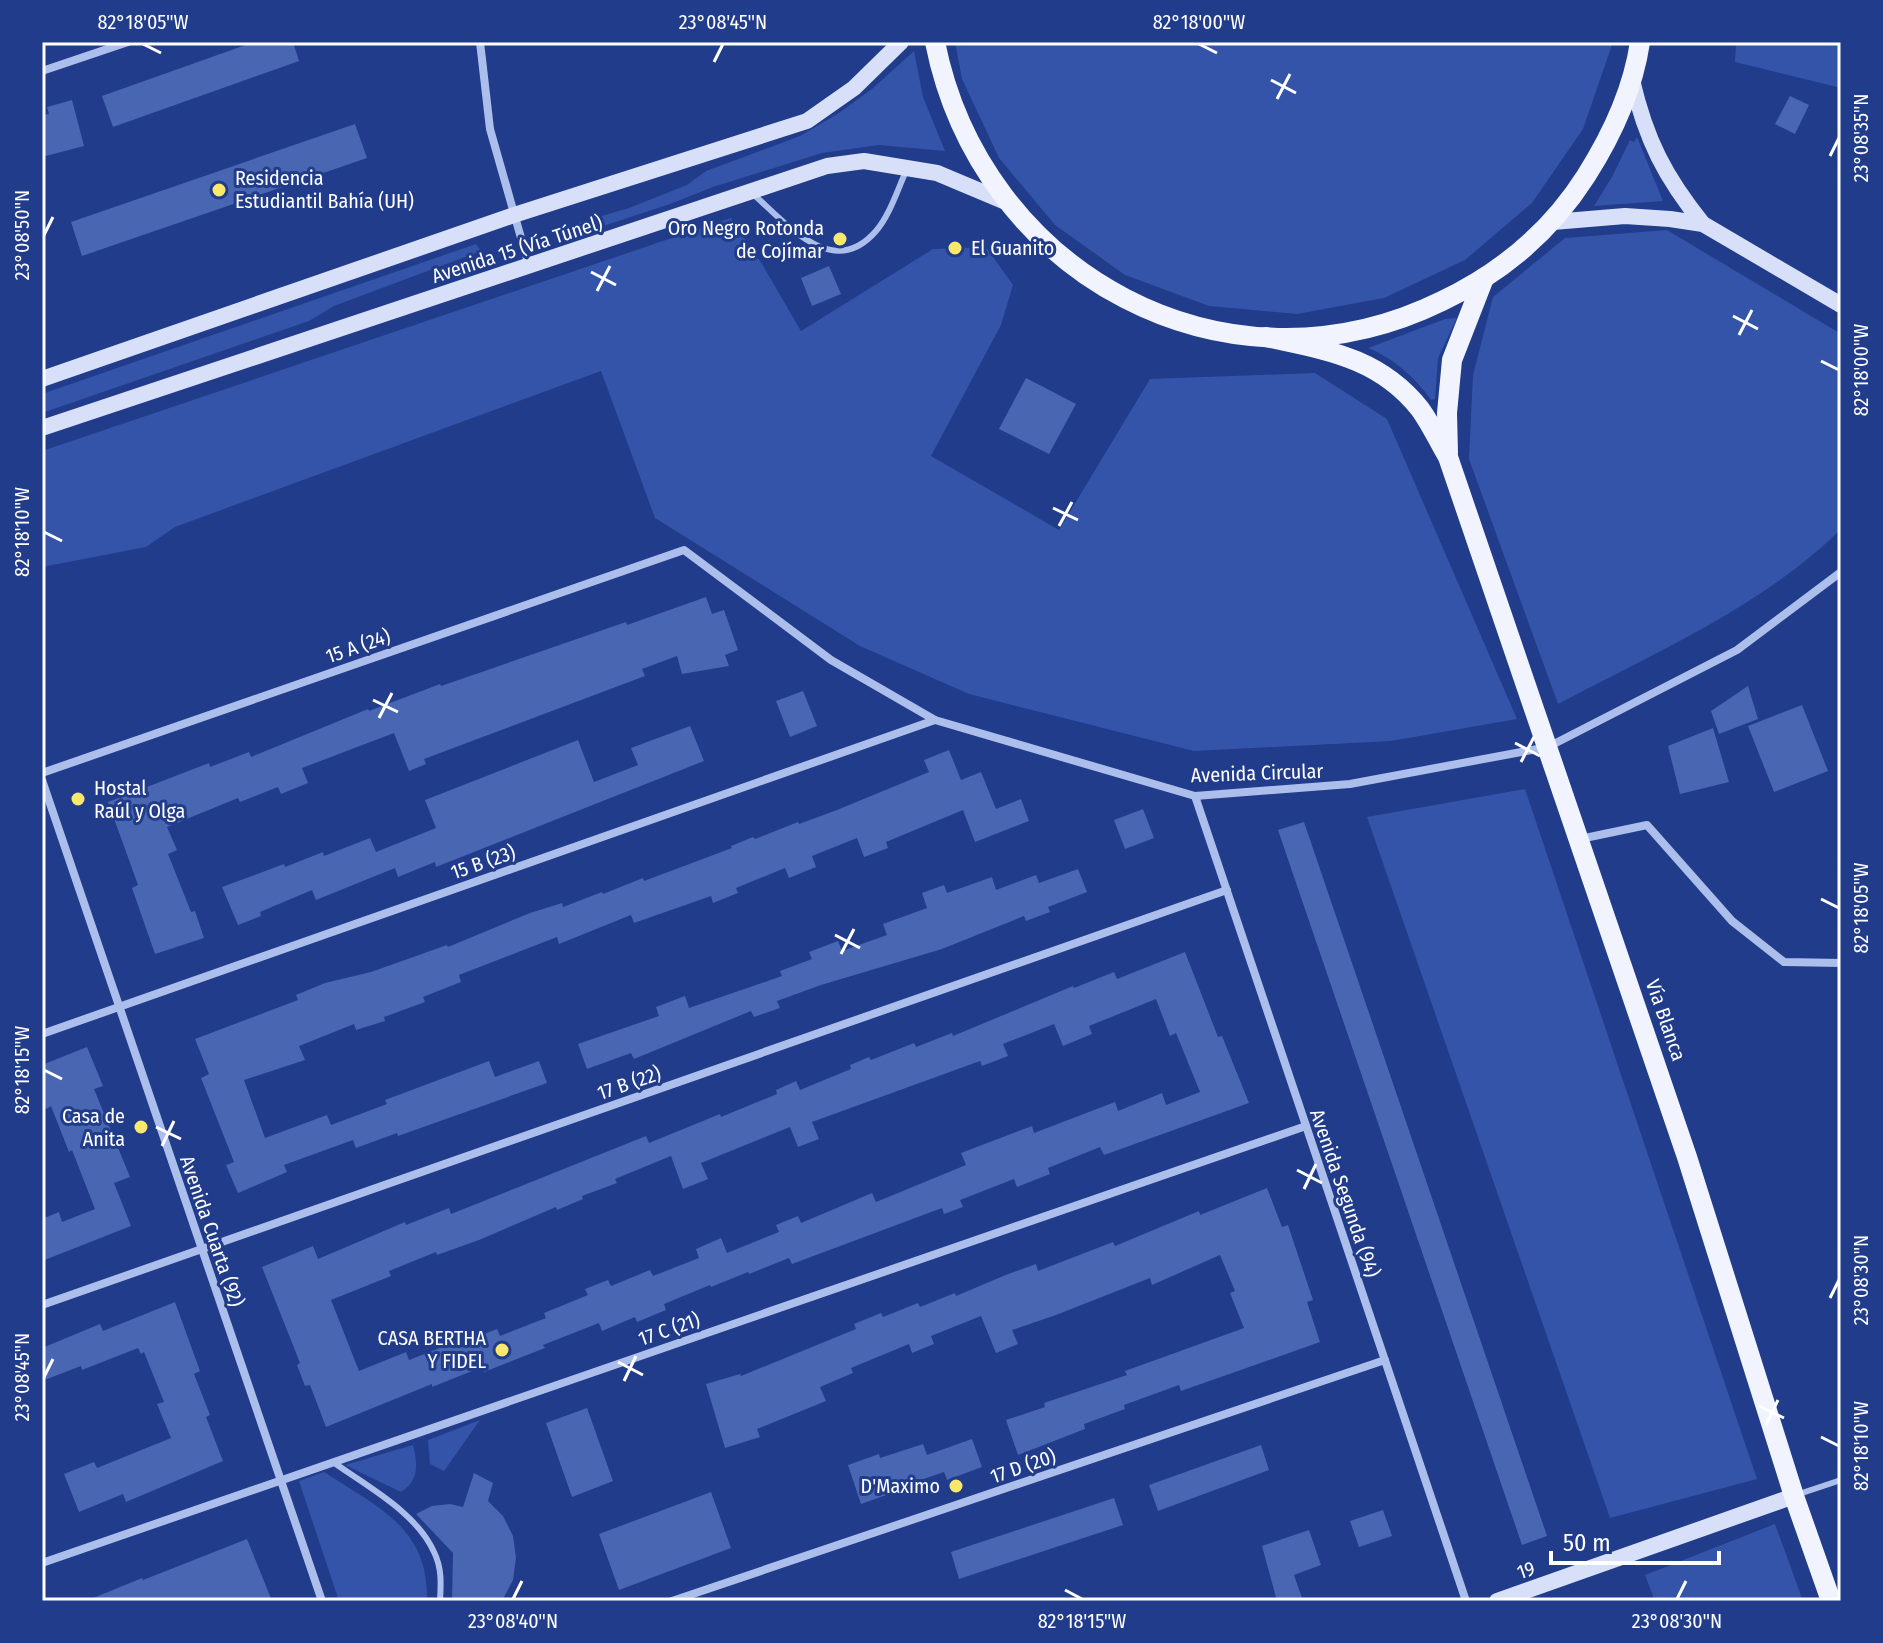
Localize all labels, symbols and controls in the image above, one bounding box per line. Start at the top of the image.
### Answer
text: 82°18'05"W [98,10,188,34]
text: 23°08'45"N [679,10,767,34]
text: 82°18'00"W [1153,10,1245,34]
text: 23°08'35"N [1849,94,1873,182]
place label: Residencia Estudiantil Bahía (UH) [235,166,414,213]
marker: Residencia Estudiantil Bahía (UH) [210,181,228,199]
text: 23°08'50"N [10,190,34,280]
street label: Avenida 15 (Vía Túnel) [429,210,605,288]
place label: Oro Negro Rotonda de Cojímar [668,216,824,263]
marker: Oro Negro Rotonda de Cojímar [831,230,849,248]
place label: El Guanito [971,236,1054,260]
marker: El Guanito [946,239,964,257]
text: 82°18'00"W [1849,324,1873,416]
text: 82°18'10"W [10,487,34,577]
street label: 15 A (24) [323,624,394,668]
street label: Avenida Circular [1190,759,1324,787]
place label: Hostal Raúl y Olga [94,776,185,823]
marker: Hostal Raúl y Olga [69,790,87,808]
street label: 15 B (23) [447,840,519,884]
text: 82°18'05"W [1849,863,1873,953]
street label: Vía Blanca [1641,976,1691,1064]
text: 82°18'15"W [10,1026,34,1114]
street label: 17 B (22) [594,1061,664,1105]
place label: Casa de Anita [62,1104,125,1151]
street label: Avenida Segunda (94) [1305,1106,1385,1280]
marker: Casa de Anita [132,1118,150,1136]
street label: Avenida Cuarta (92) [175,1152,249,1310]
text: 23°08'30"N [1849,1235,1873,1325]
street label: 17 C (21) [635,1307,703,1351]
place label: CASA BERTHA Y FIDEL [378,1326,486,1373]
text: 23°08'45"N [10,1333,34,1421]
marker: CASA BERTHA Y FIDEL [493,1341,511,1359]
text: 82°18'10"W [1849,1401,1873,1491]
street label: 17 D (20) [987,1444,1059,1488]
place label: D'Maximo [861,1474,940,1498]
marker: D'Maximo [947,1477,965,1495]
scale bar [1551,1515,1719,1565]
text: 50 m [1563,1529,1611,1557]
street label: 19 [1514,1556,1538,1584]
text: 23°08'40"N [468,1609,558,1633]
text: 82°18'15"W [1038,1609,1126,1633]
text: 23°08'30"N [1632,1609,1722,1633]

